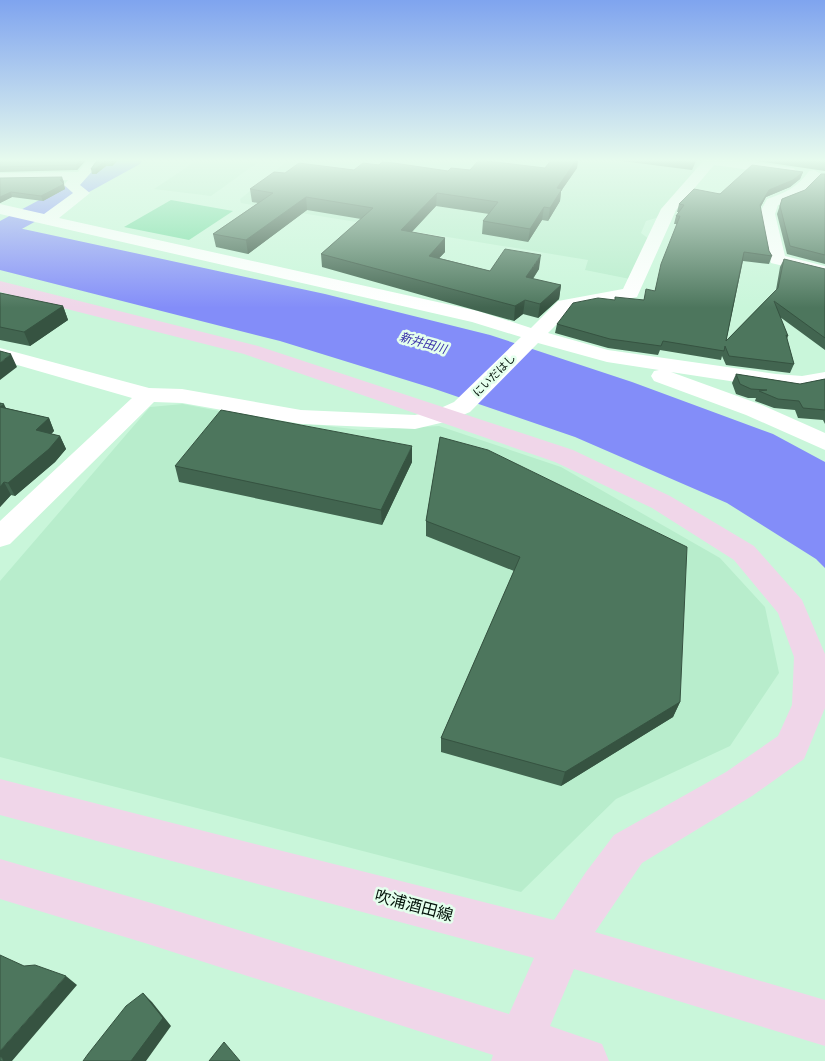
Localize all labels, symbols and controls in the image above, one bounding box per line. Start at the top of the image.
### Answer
water label: 新井田川 [397,327,451,359]
street label: にいだはし [469,350,519,400]
street label: 吹浦酒田線 [372,883,456,927]

